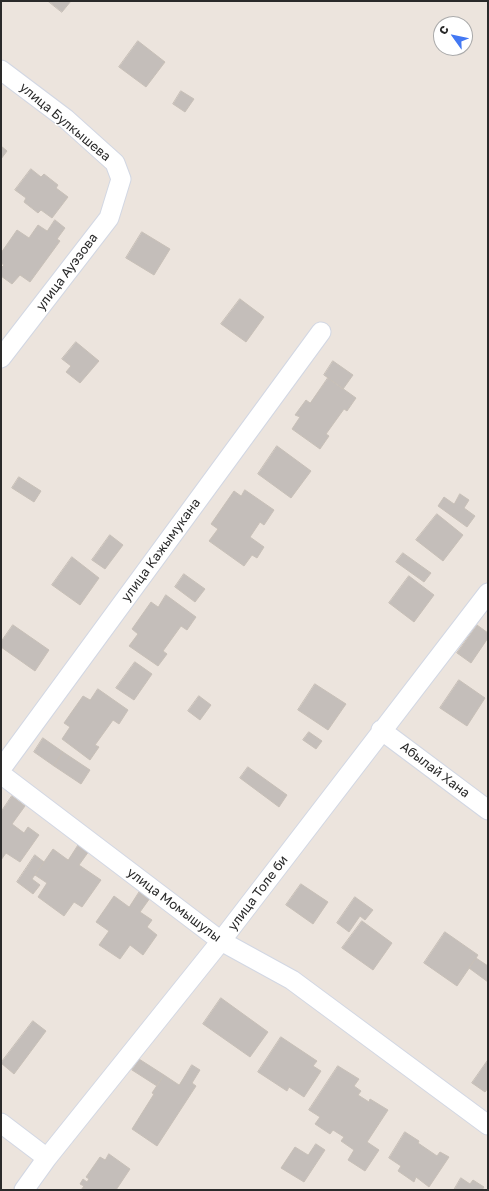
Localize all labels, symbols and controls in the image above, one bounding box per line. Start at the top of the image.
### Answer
north arrow [433,16,473,56]
text: С [436,23,451,37]
street label: улица Булкышева [16,79,114,165]
street label: улица Ауэзова [33,230,101,314]
street label: улица Кажымукана [118,495,204,605]
street label: Абылай Хана [397,739,473,801]
street label: улица Толе би [225,852,291,934]
street label: улица Момышулы [124,865,224,945]

